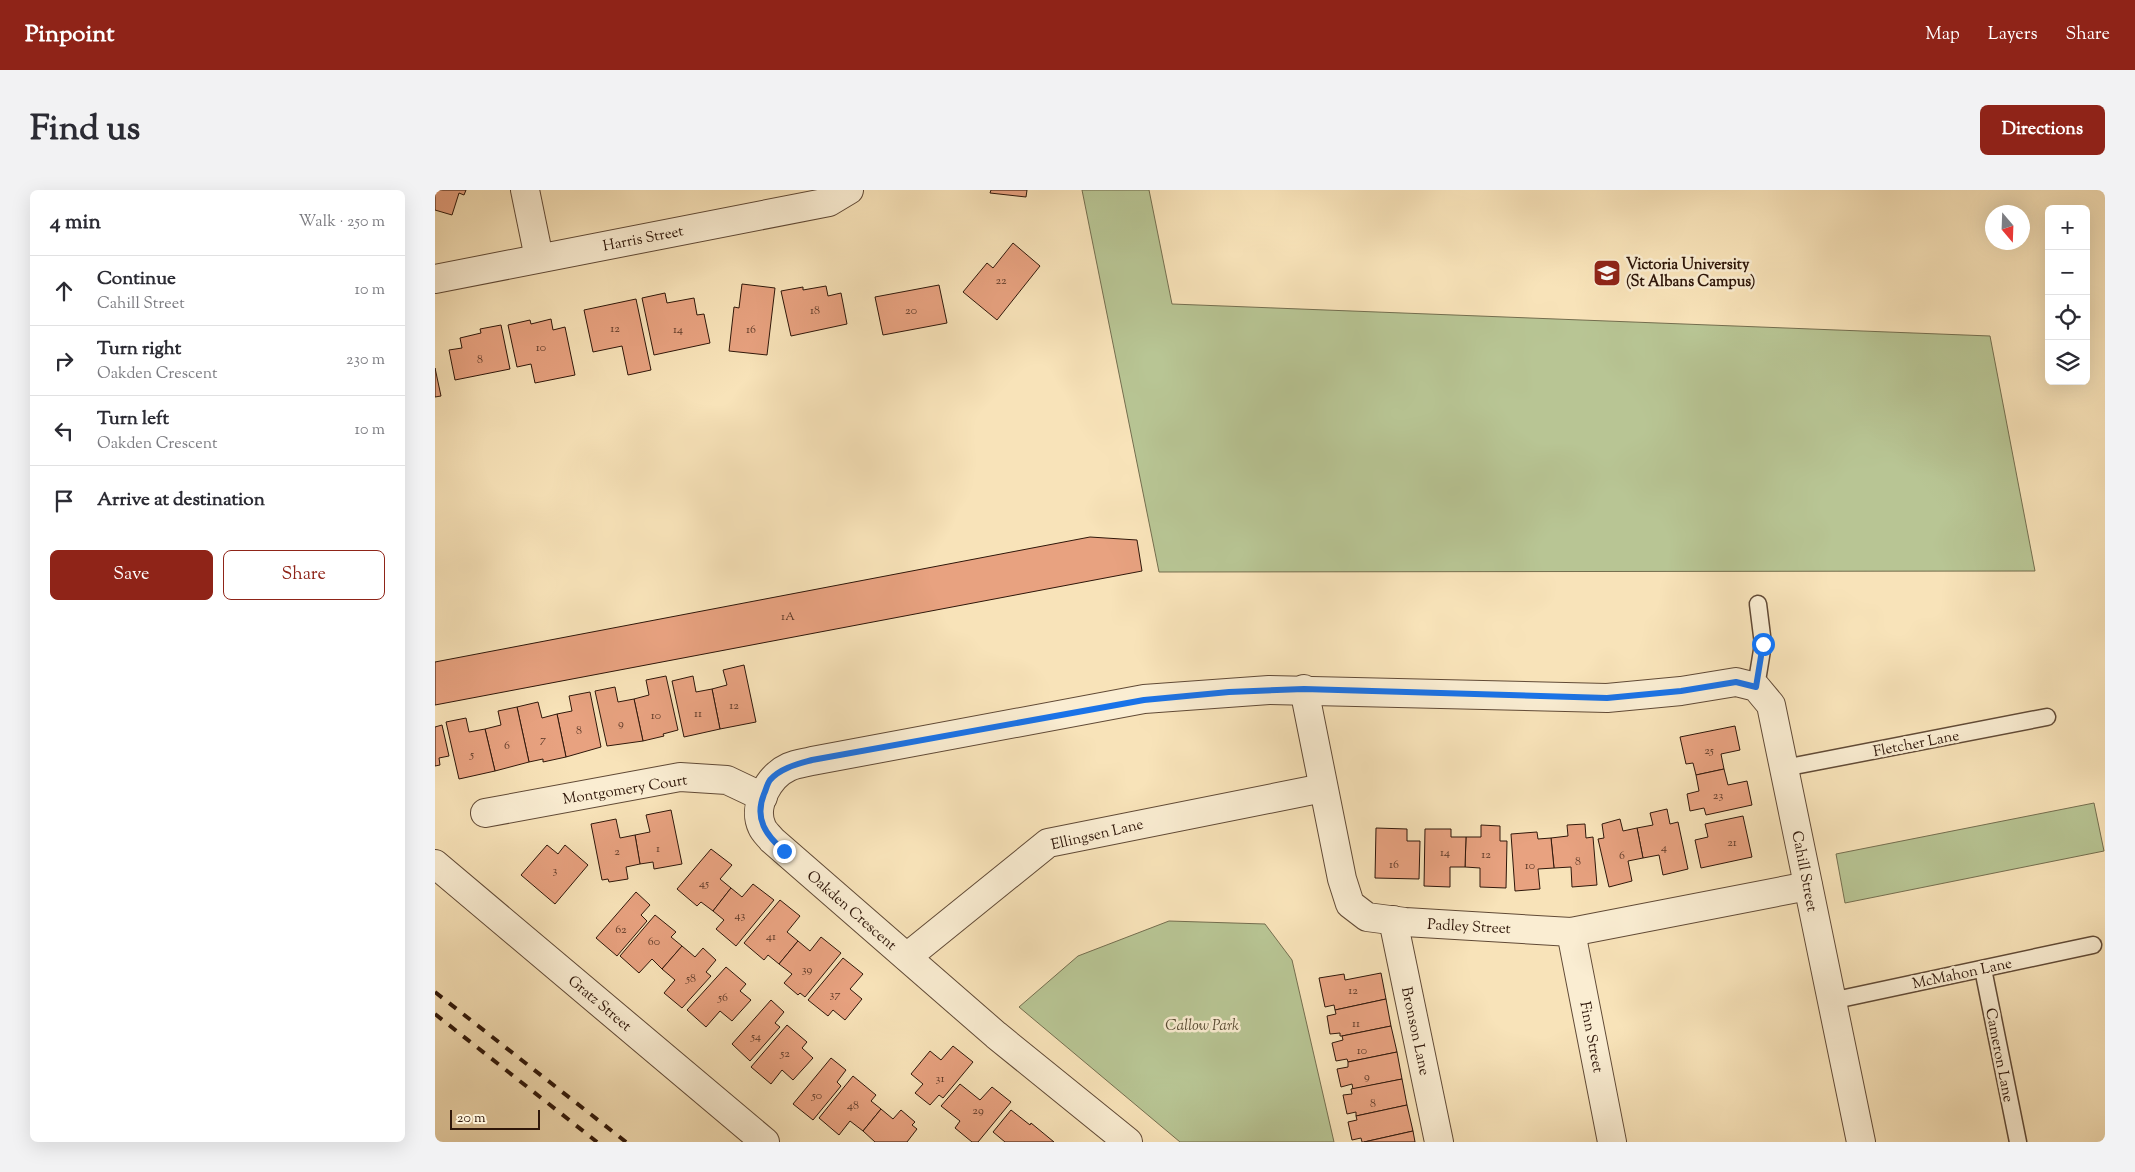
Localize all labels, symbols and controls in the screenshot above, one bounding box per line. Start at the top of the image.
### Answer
text: Pinpoint [25,18,114,52]
text: Map [1925,22,1960,48]
text: Layers [1988,22,2038,48]
text: Share [2066,22,2110,48]
text: Find us [30,105,140,156]
button: Directions [1980,105,2105,155]
north arrow [1985,205,2030,250]
map controls [2045,205,2090,385]
button: + [2045,205,2090,250]
text: 4 min [50,208,101,238]
text: Walk · 250 m [299,211,385,234]
street label: Harris Street [601,221,685,258]
button: − [2045,250,2090,295]
place label: Victoria University (St Albans Campus) [1626,255,1755,293]
school or university icon: Victoria University (St Albans Campus) [1592,258,1622,288]
text: Continue [97,266,176,293]
house number: 22 [995,272,1007,290]
icon: ahead [50,277,78,305]
text: 10 m [355,279,385,302]
text: Cahill Street [97,293,185,316]
button: locate [2045,295,2090,340]
house number: 18 [810,302,820,320]
house number: 20 [905,302,917,320]
house number: 12 [610,320,620,338]
house number: 14 [673,321,683,339]
house number: 16 [746,321,756,339]
text: Turn right [97,336,181,363]
house number: 10 [536,339,546,357]
button: layers [2045,340,2090,385]
icon: right [50,347,78,375]
text: 230 m [346,349,385,372]
house number: 8 [477,351,483,369]
text: Oakden Crescent [97,363,218,386]
text: Turn left [97,406,169,433]
icon: left [50,417,78,445]
text: 10 m [355,419,385,442]
text: Oakden Crescent [97,433,218,456]
icon: arrive [50,487,78,515]
text: Arrive at destination [97,487,265,514]
button: Save [50,550,213,600]
button: Share [223,550,385,600]
house number: 1A [781,608,795,626]
route start [1752,633,1775,656]
house number: 12 [729,697,739,715]
house number: 11 [694,705,702,723]
house number: 10 [651,707,661,725]
house number: 9 [618,715,624,733]
house number: 8 [576,722,582,740]
street label: Fletcher Lane [1871,726,1961,763]
house number: 7 [540,731,546,749]
house number: 6 [504,737,510,755]
house number: 25 [1704,742,1714,760]
house number: 5 [469,746,474,764]
street label: Montgomery Court [561,770,689,811]
house number: 23 [1713,787,1723,805]
street label: Ellingsen Lane [1049,815,1146,856]
street label: Cahill Street [1785,829,1822,914]
house number: 21 [1727,834,1737,852]
house number: 4 [1661,839,1667,857]
house number: 1 [656,840,660,858]
route end [773,840,796,863]
house number: 2 [614,843,620,861]
house number: 14 [1440,844,1450,862]
house number: 12 [1481,846,1491,864]
house number: 6 [1619,847,1625,865]
house number: 8 [1575,853,1581,871]
house number: 16 [1389,856,1399,874]
house number: 10 [1525,857,1535,875]
house number: 3 [553,862,558,880]
street label: Oakden Crescent [801,866,901,956]
house number: 45 [699,875,709,893]
house number: 43 [735,907,746,925]
street label: Padley Street [1427,915,1511,940]
house number: 62 [615,921,627,939]
house number: 41 [766,928,776,946]
house number: 60 [648,933,660,951]
street label: McMahon Lane [1911,954,2014,995]
house number: 39 [802,961,812,979]
house number: 58 [685,970,696,988]
street label: Gratz Street [563,971,635,1037]
house number: 12 [1348,982,1358,1000]
street label: Bronson Lane [1395,985,1434,1078]
house number: 37 [830,986,840,1004]
house number: 56 [717,989,728,1007]
street label: Finn Street [1573,1000,1608,1075]
street label: Cameron Lane [1979,1006,2018,1104]
house number: 11 [1352,1015,1360,1033]
park label: Callow Park [1165,1016,1239,1037]
house number: 54 [750,1028,761,1046]
house number: 10 [1357,1042,1367,1060]
house number: 52 [779,1045,790,1063]
house number: 9 [1364,1068,1370,1086]
house number: 31 [936,1070,944,1088]
house number: 50 [811,1087,822,1105]
house number: 8 [1370,1095,1376,1113]
house number: 48 [847,1097,859,1115]
house number: 29 [972,1102,984,1120]
scale bar [450,1107,540,1130]
text: 20 m [457,1109,486,1129]

